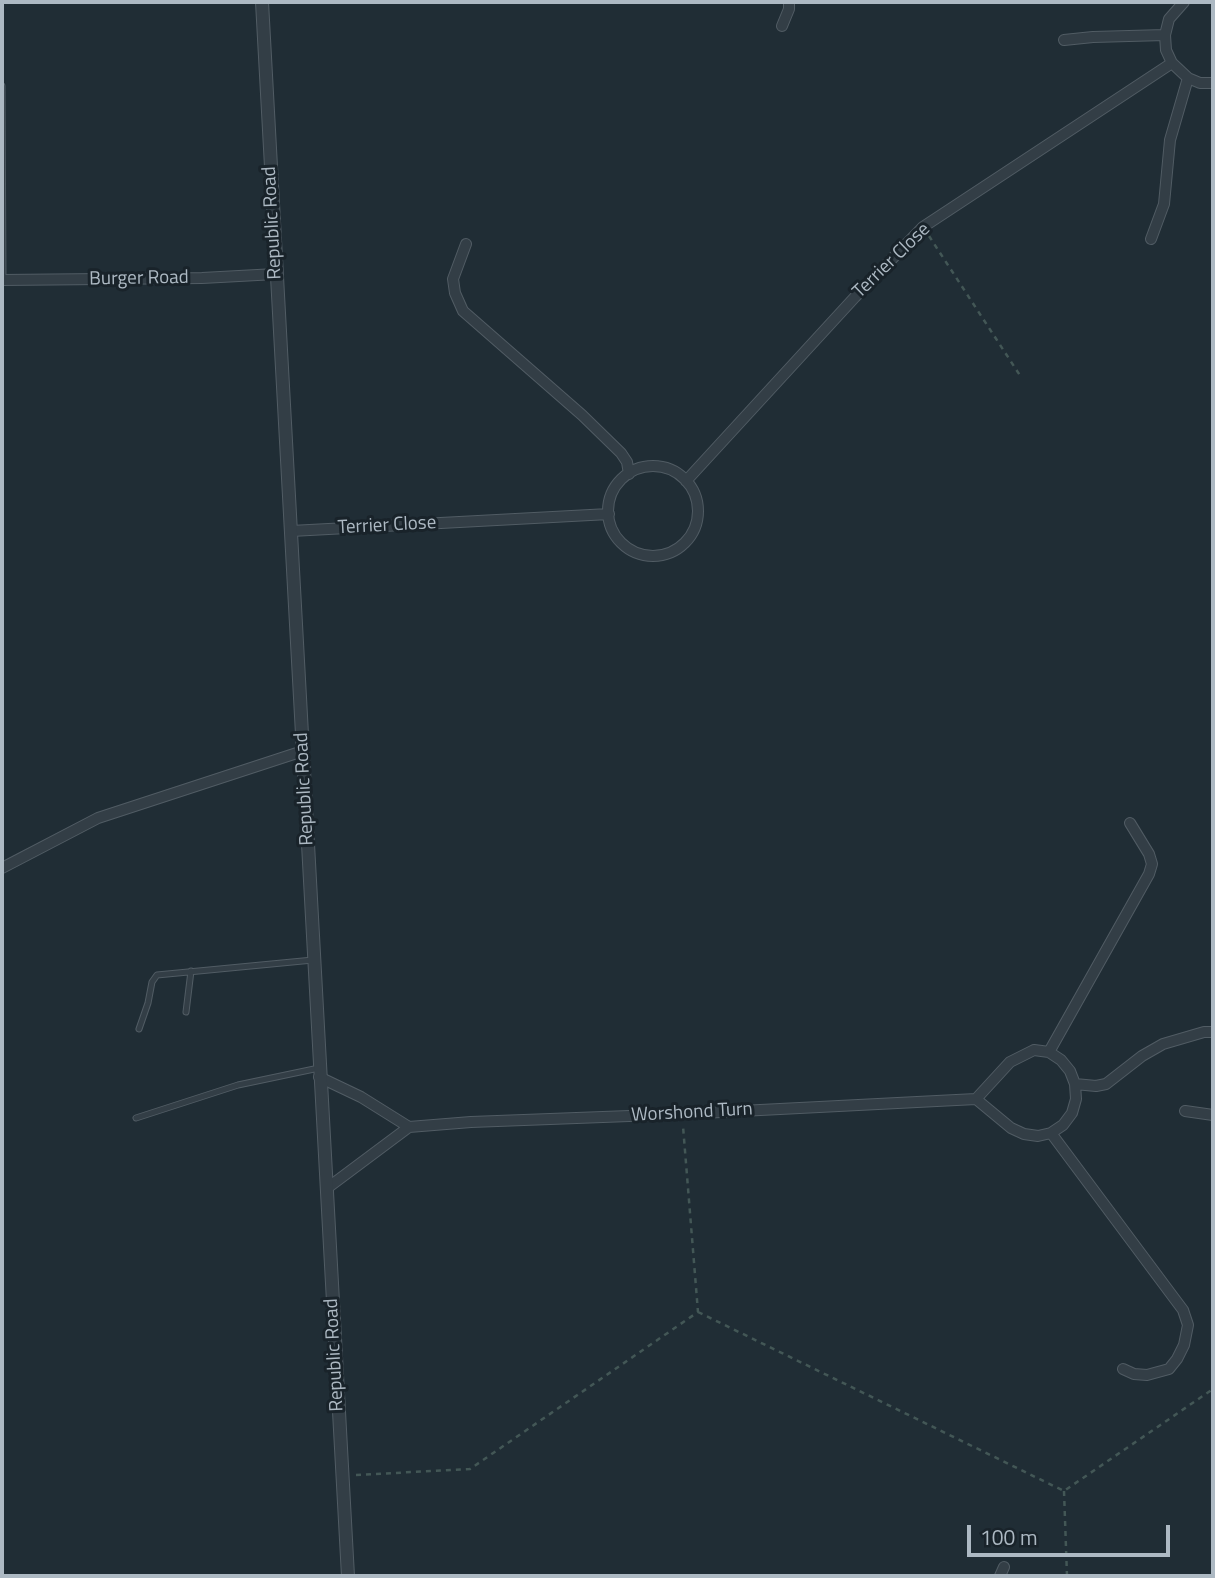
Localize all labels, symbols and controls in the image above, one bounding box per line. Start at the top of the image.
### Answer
street label: Republic Road [259,166,287,280]
street label: Terrier Close [849,219,935,303]
street label: Burger Road [89,267,189,291]
street label: Terrier Close [337,512,437,540]
street label: Republic Road [291,732,319,846]
street label: Worshond Turn [631,1098,753,1128]
street label: Republic Road [321,1298,349,1412]
scale bar [970,1512,1173,1556]
text: 100 m [980,1521,1037,1553]

